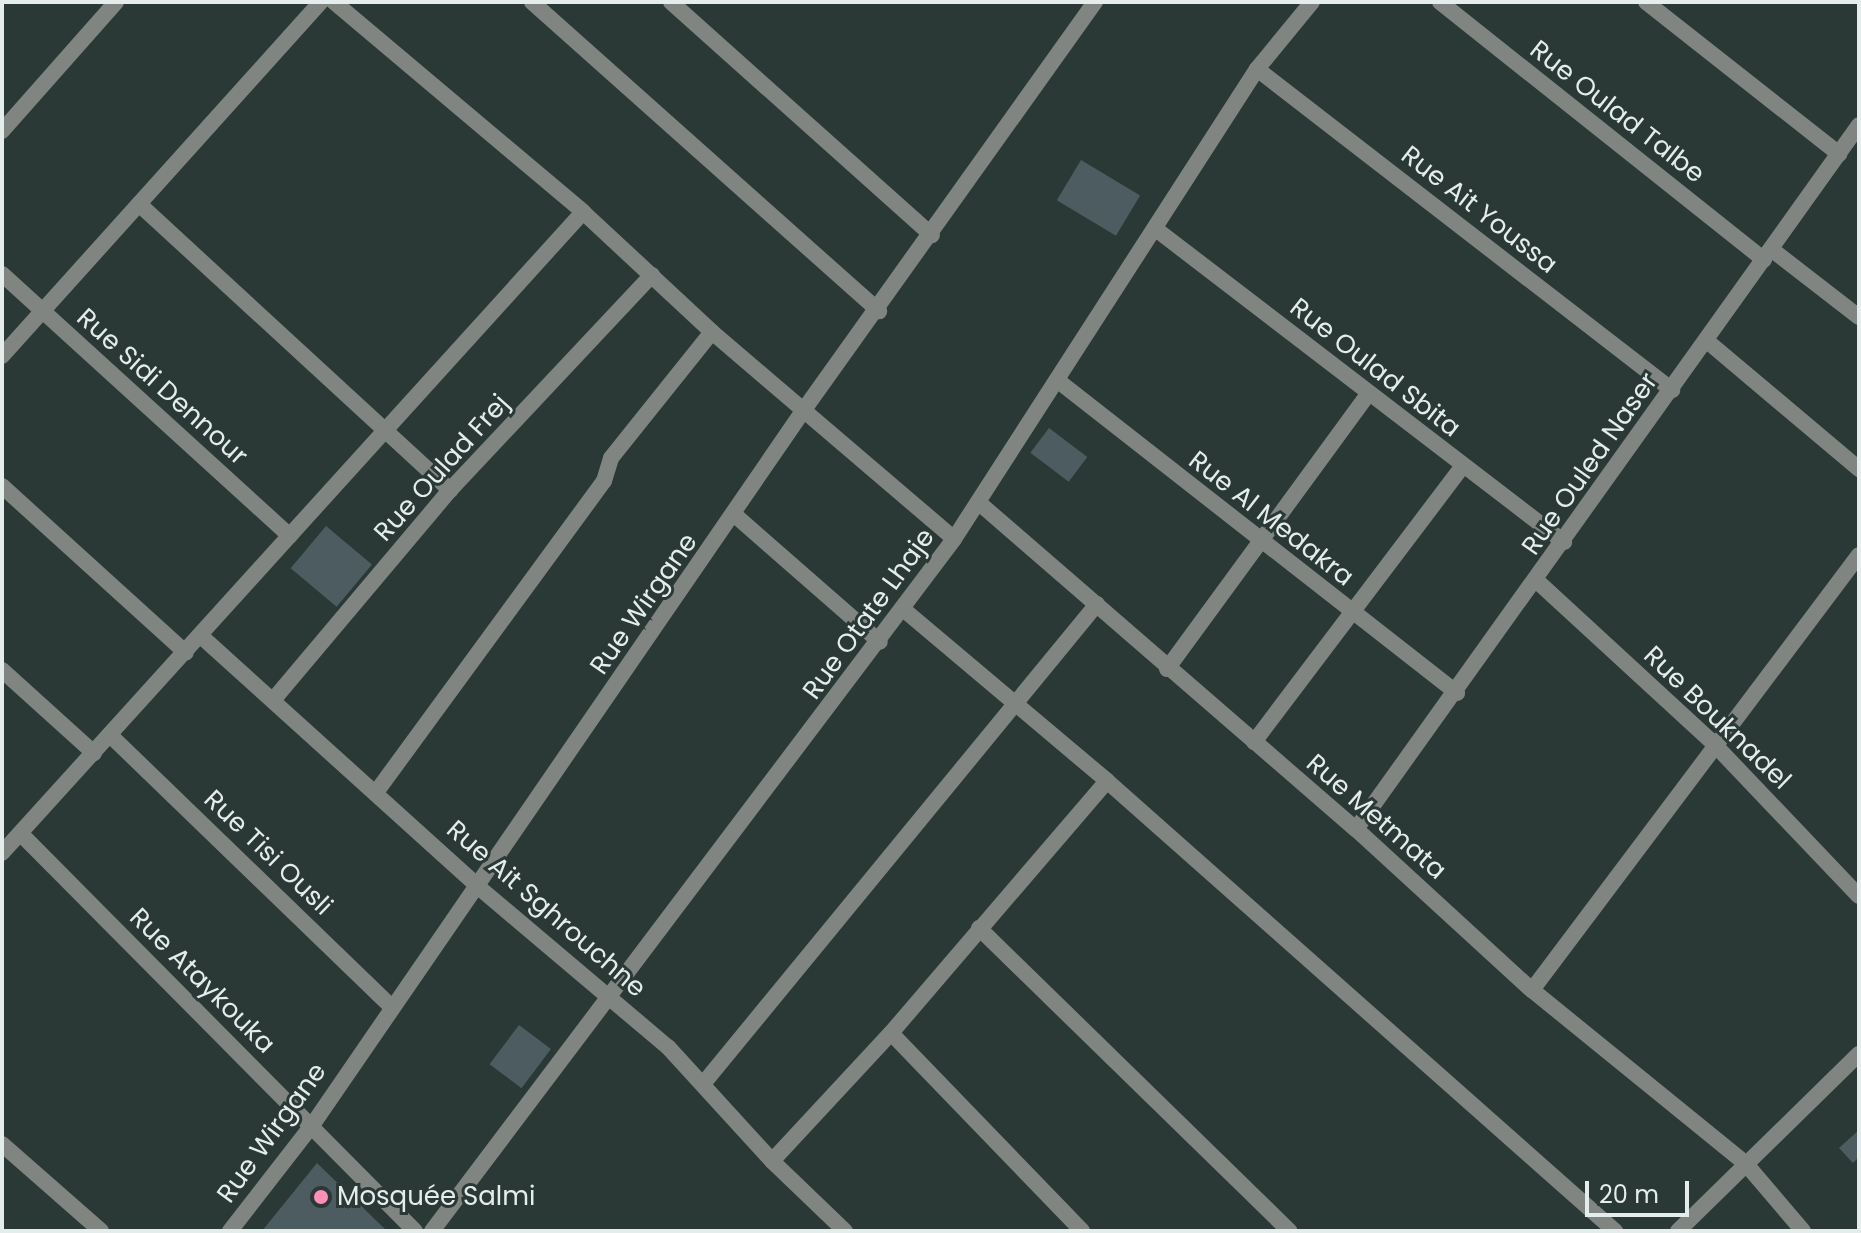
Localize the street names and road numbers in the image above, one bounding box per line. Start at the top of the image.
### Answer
street label: Rue Oulad Talbe [1524,34,1710,190]
street label: Rue Ait Youssa [1395,140,1563,280]
street label: Rue Oulad Sbita [1284,292,1466,444]
street label: Rue Sidi Dennour [70,302,254,472]
street label: Rue Ouled Naser [1516,367,1664,561]
street label: Rue Oulad Frej [368,388,516,548]
street label: Rue Al Medakra [1182,445,1360,593]
street label: Rue Otate Lhaje [797,523,941,705]
street label: Rue Wirgane [584,528,704,680]
street label: Rue Bouknadel [1637,640,1797,796]
street label: Rue Metmata [1300,748,1452,886]
street label: Rue Tisi Ousli [197,784,339,922]
street label: Rue Ait Sghrouchne [440,814,652,1004]
street label: Rue Ataykouka [123,902,281,1060]
street label: Rue Wirgane [211,1057,333,1209]

